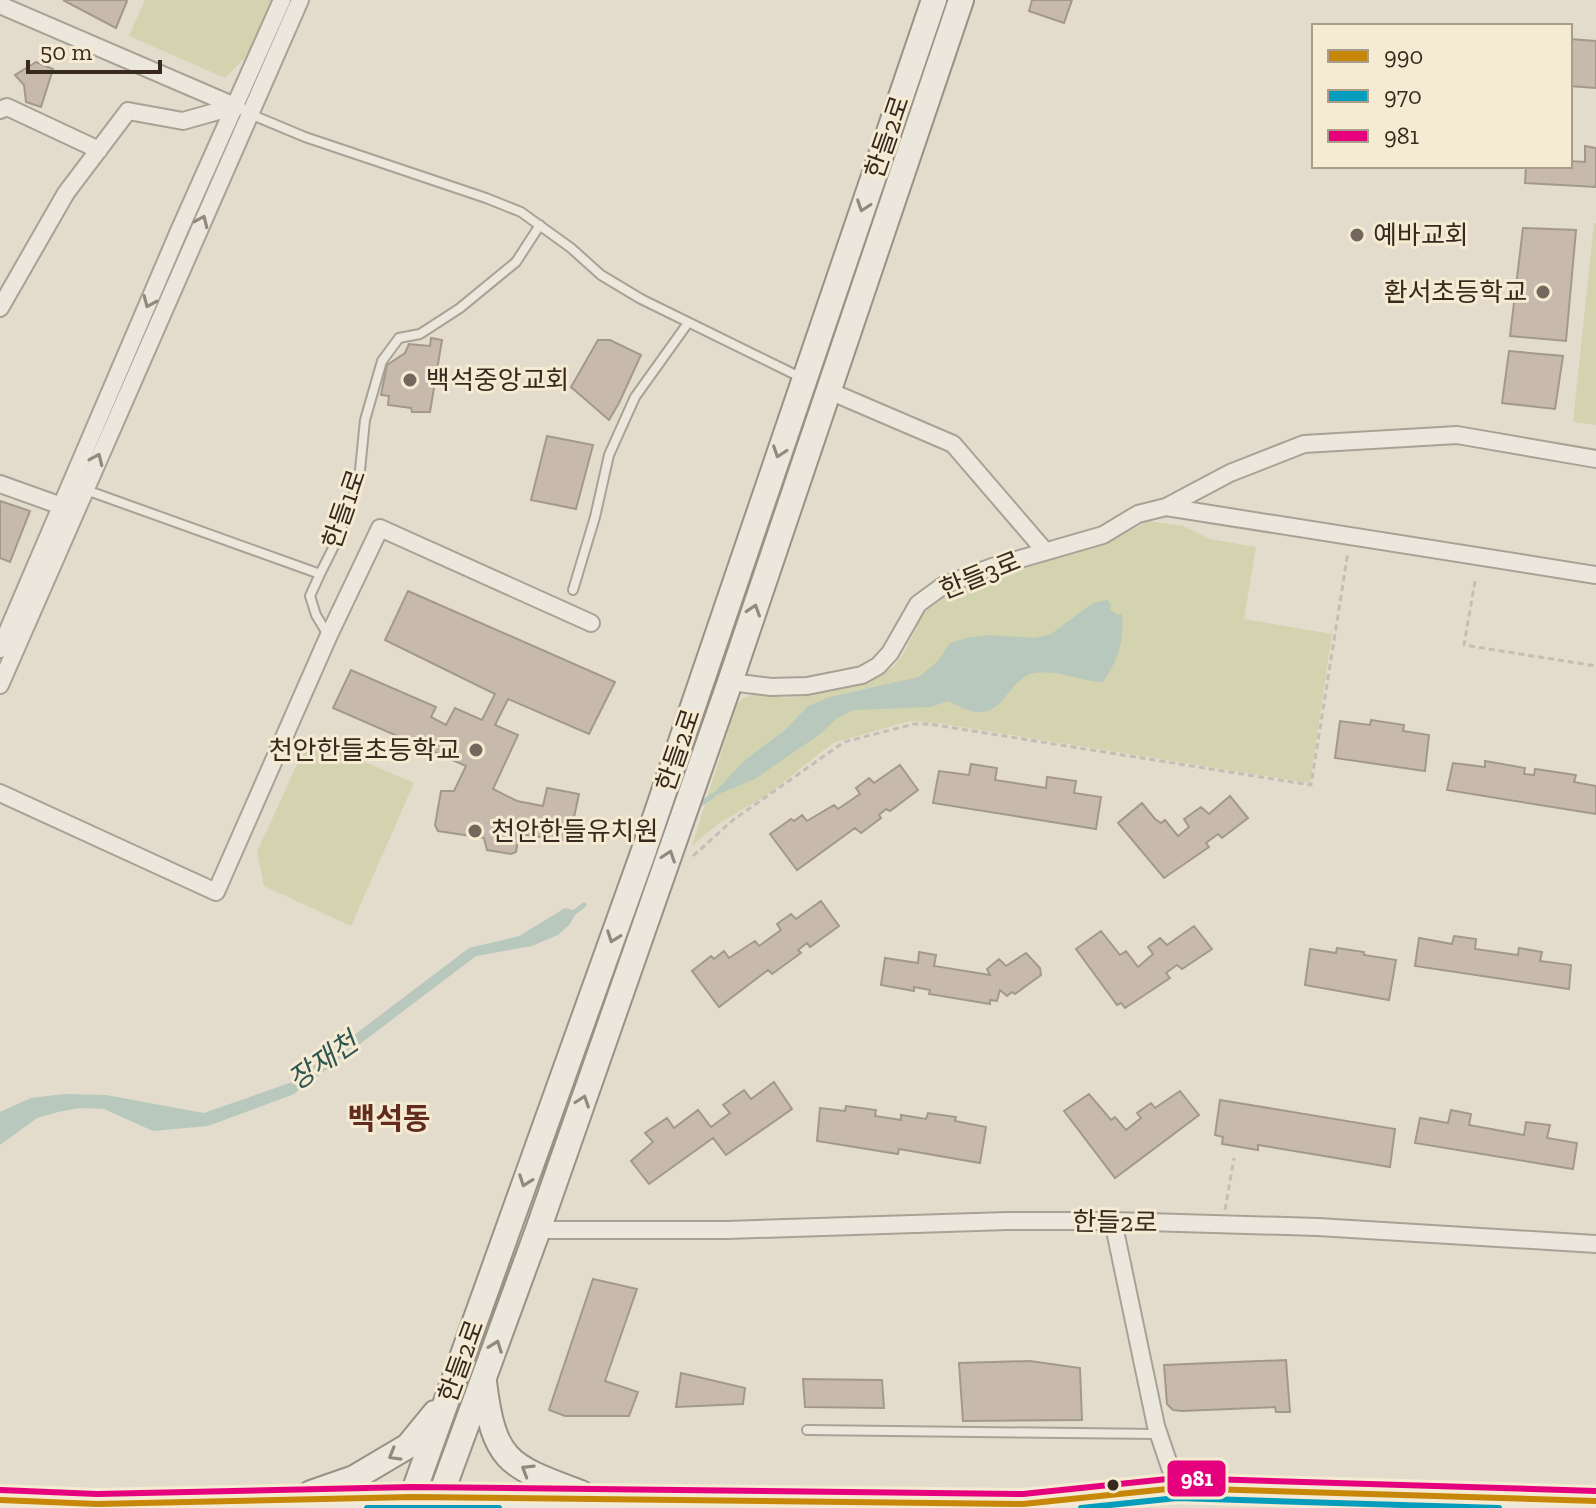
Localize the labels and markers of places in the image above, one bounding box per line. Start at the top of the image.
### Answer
place label: 예바교회 [1373,219,1469,251]
marker: 예바교회 [1348,226,1366,244]
place label: 환서초등학교 [1383,276,1527,308]
marker: 환서초등학교 [1534,283,1552,301]
place label: 백석중앙교회 [426,364,570,396]
marker: 백석중앙교회 [401,371,419,389]
place label: 천안한들초등학교 [269,734,460,766]
marker: 천안한들초등학교 [467,741,485,759]
place label: 천안한들유치원 [491,815,658,847]
marker: 천안한들유치원 [466,822,484,840]
unlabelled marker [1105,1477,1121,1493]

